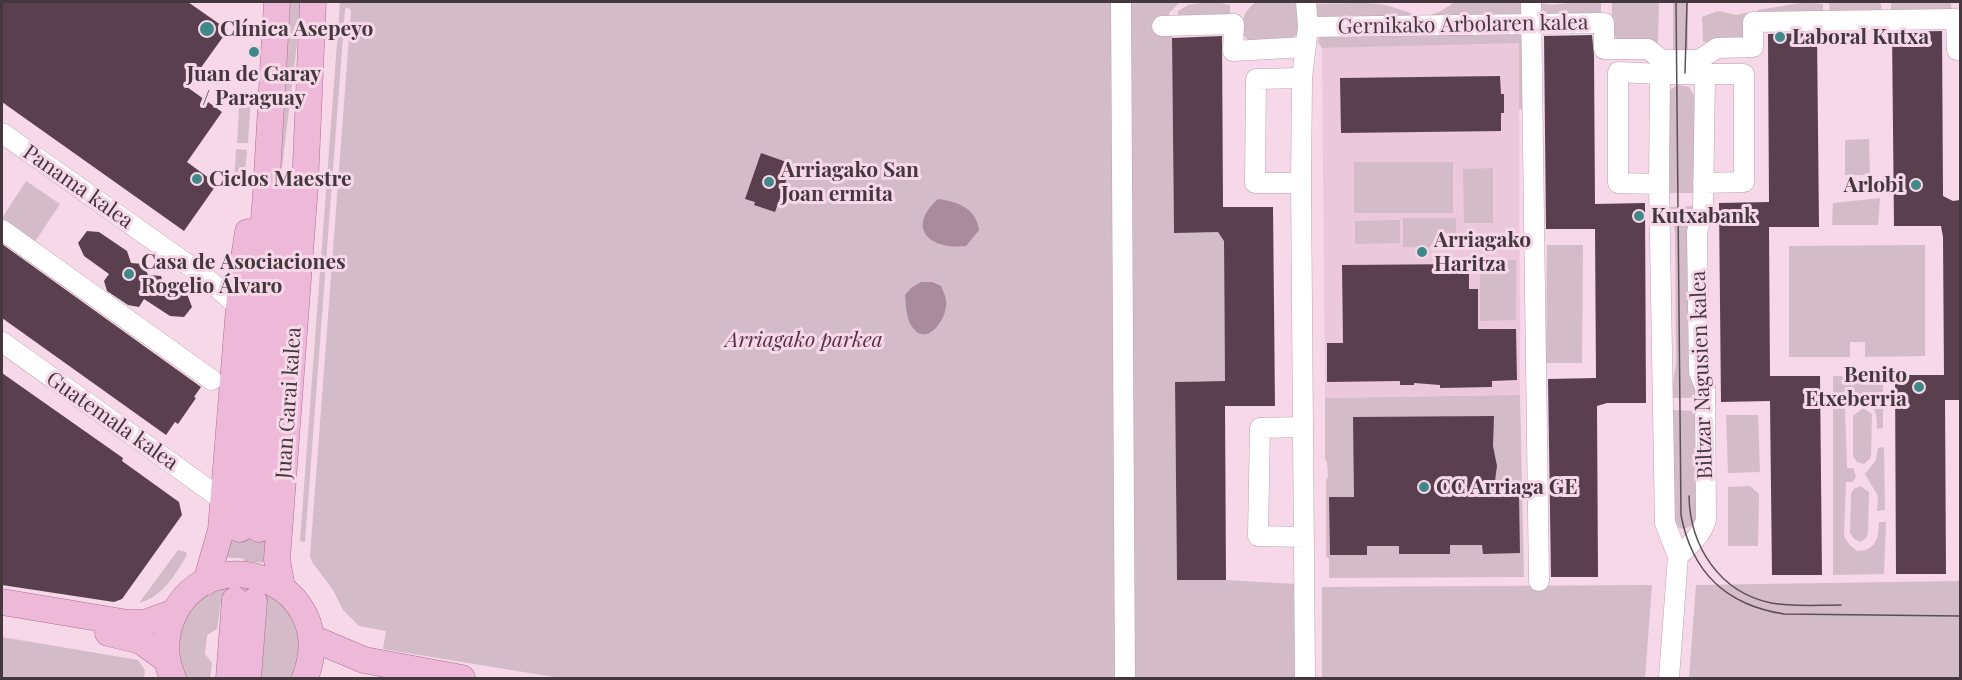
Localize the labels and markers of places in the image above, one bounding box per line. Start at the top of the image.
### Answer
place label: Clínica Asepeyo [220,16,373,42]
marker: Clínica Asepeyo [198,20,216,38]
place label: Laboral Kutxa [1792,24,1929,50]
marker: Laboral Kutxa [1773,30,1787,44]
marker: Juan de Garay / Paraguay [247,45,261,59]
place label: Juan de Garay / Paraguay [187,61,321,111]
place label: Arriagako San Joan ermita [781,157,919,207]
place label: Ciclos Maestre [209,166,352,192]
marker: Ciclos Maestre [190,172,204,186]
place label: Arlobi [1844,172,1904,198]
marker: Arriagako San Joan ermita [762,175,776,189]
marker: Arlobi [1909,178,1923,192]
place label: Kutxabank [1651,203,1756,229]
marker: Kutxabank [1632,209,1646,223]
place label: Arriagako Haritza [1434,227,1531,277]
marker: Arriagako Haritza [1415,245,1429,259]
place label: Casa de Asociaciones Rogelio Álvaro [141,249,346,299]
marker: Casa de Asociaciones Rogelio Álvaro [122,267,136,281]
place label: Benito Etxeberria [1805,362,1907,412]
marker: Benito Etxeberria [1912,380,1926,394]
place label: CC Arriaga GE [1436,474,1578,500]
marker: CC Arriaga GE [1417,480,1431,494]

